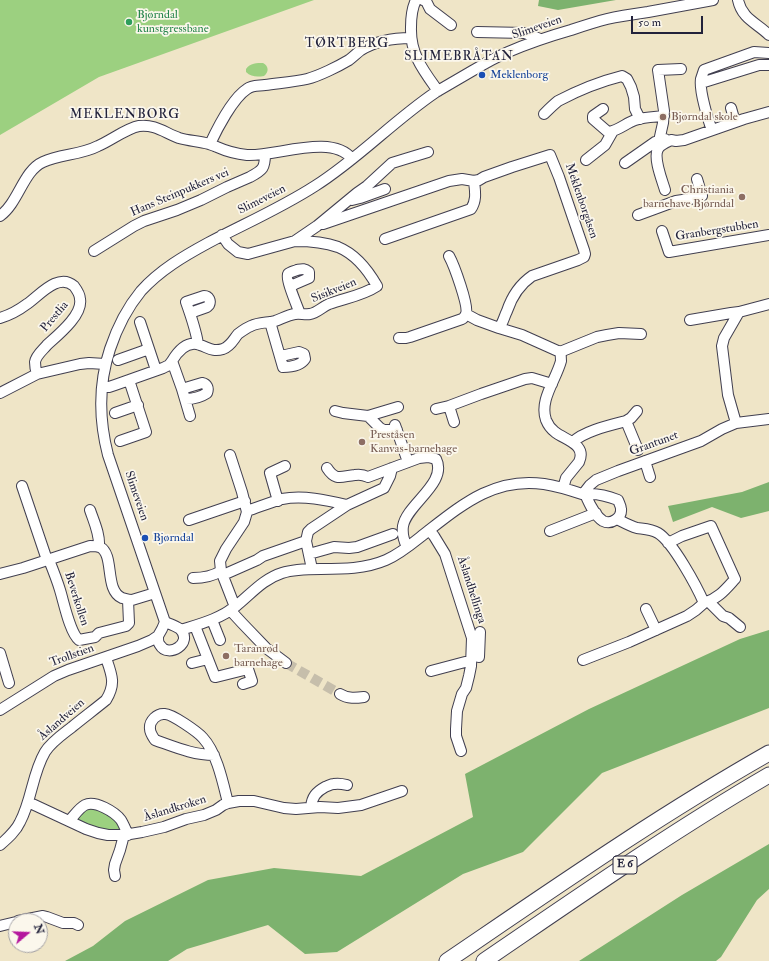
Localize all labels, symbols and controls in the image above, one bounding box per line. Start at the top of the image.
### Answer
place label: Bjørndal kunstgressbane [137,8,209,36]
scale bar [633,8,705,34]
street label: Slimeveien [510,13,564,43]
text: 50 m [638,15,661,30]
marker: Bjørndal kunstgressbane [124,17,134,27]
district label: TØRTBERG [305,36,389,52]
district label: SLIMEBRÅTAN [404,49,514,65]
place label: Meklenborg [490,68,548,82]
marker: Meklenborg [477,70,487,80]
district label: MEKLENBORG [70,107,180,123]
place label: Bjørndal skole [671,110,738,124]
marker: Bjørndal skole [658,112,668,122]
street label: Meklenborgåsen [561,161,601,241]
street label: Hans Steinpukkers vei [129,166,231,220]
street label: Slimeveien [236,182,288,218]
place label: Christiania barnehave Bjørndal [643,183,734,211]
marker: Christiania barnehave Bjørndal [737,192,747,202]
street label: Granbergstubben [674,217,760,245]
street label: Sisikveien [309,275,359,307]
street label: Prestlia [38,299,72,335]
place label: Preståsen Kanvas-barnehage [370,428,457,456]
street label: Grantunet [628,429,680,459]
marker: Preståsen Kanvas-barnehage [357,437,367,447]
street label: Slimeveien [121,469,151,523]
place label: Bjørndal [153,531,194,545]
marker: Bjørndal [140,533,150,543]
street label: Åslandhellinga [453,555,489,625]
street label: Beverkollen [61,570,91,628]
street label: Trollstien [48,641,96,671]
place label: Taranrød barnehage [234,642,283,670]
marker: Taranrød barnehage [221,651,231,661]
street label: Åslandveien [36,696,88,744]
street label: Åslandkroken [142,793,208,825]
road number: E 6 [613,856,637,874]
north arrow [8,913,48,953]
text: N [31,922,47,936]

